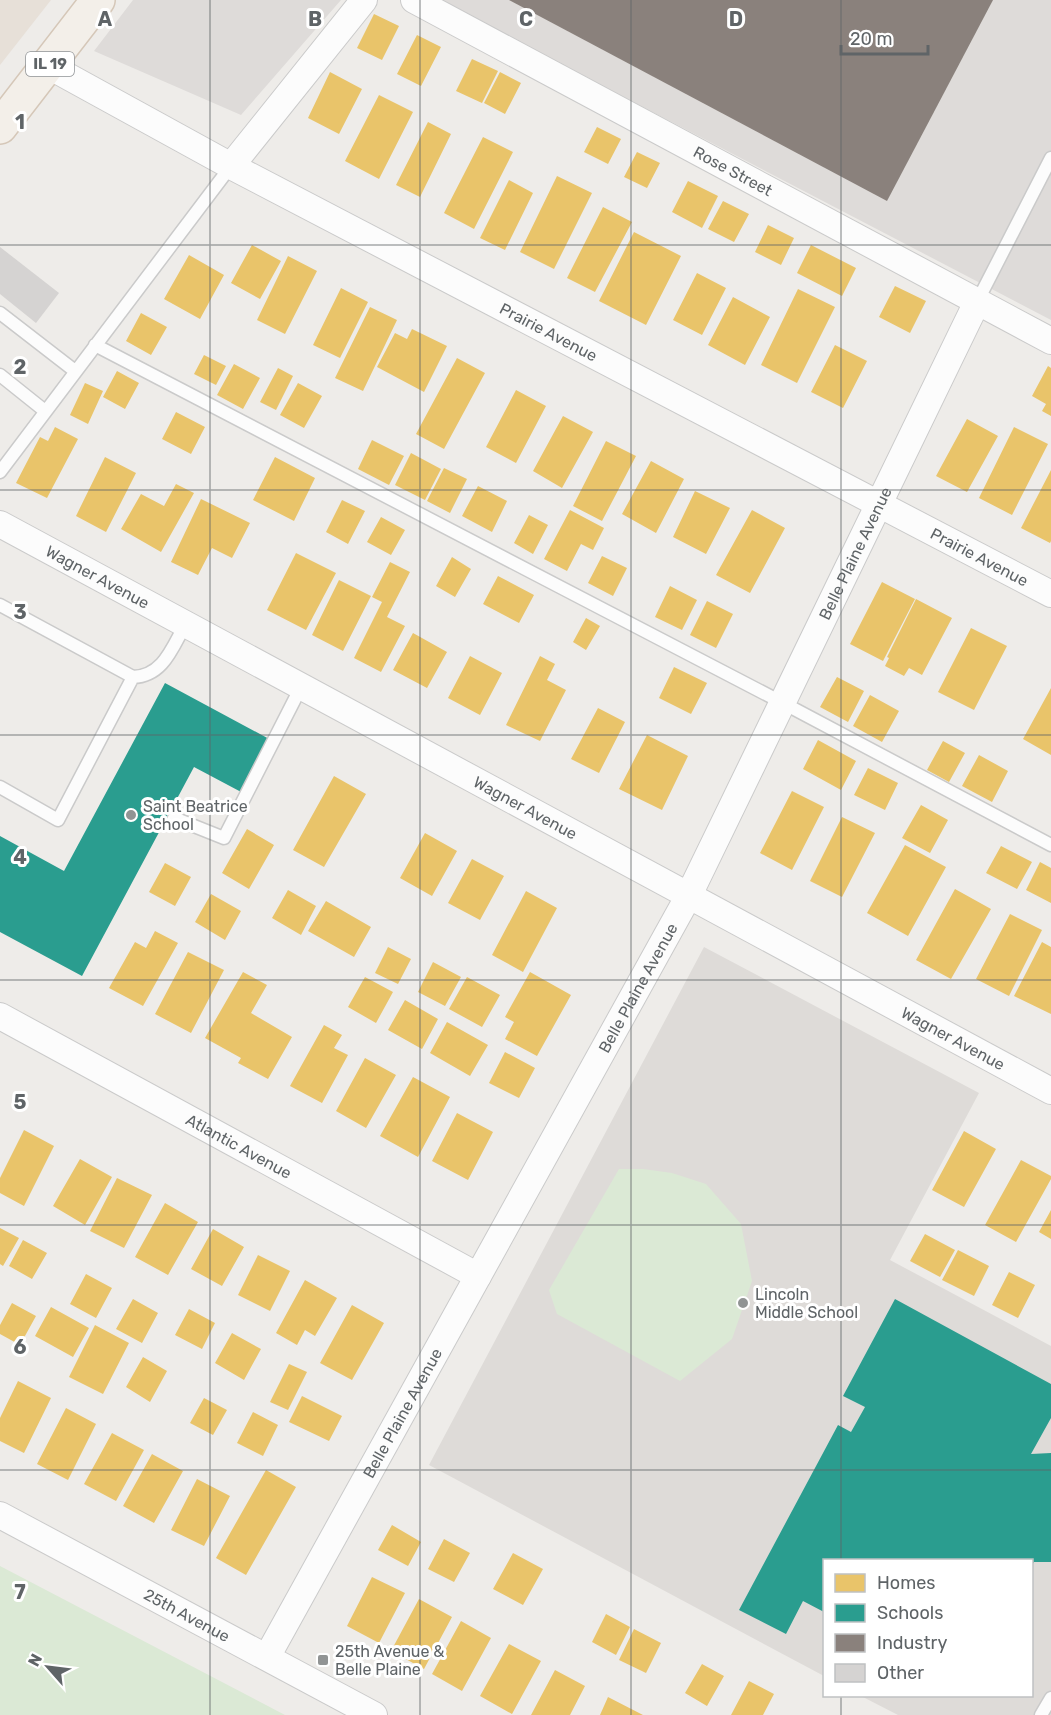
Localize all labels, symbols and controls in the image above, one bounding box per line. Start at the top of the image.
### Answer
text: A [98,7,113,31]
text: B [308,7,322,31]
text: C [519,7,533,31]
text: D [729,7,743,31]
scale bar [841,18,928,56]
text: 20 m [850,28,892,50]
road number: IL 19 [26,52,74,76]
text: 1 [15,110,25,134]
street label: Rose Street [690,142,776,200]
street label: Prairie Avenue [497,299,601,365]
text: 2 [14,355,27,379]
street label: Belle Plaine Avenue [815,484,895,623]
street label: Prairie Avenue [927,523,1032,590]
street label: Wagner Avenue [43,541,153,612]
text: 3 [13,600,27,624]
street label: Wagner Avenue [470,772,580,843]
place label: Saint Beatrice School [143,797,248,834]
marker: Saint Beatrice School [124,808,138,822]
text: 4 [13,845,27,869]
street label: Belle Plaine Avenue [594,920,681,1056]
street label: Wagner Avenue [898,1003,1008,1074]
text: 5 [14,1090,27,1114]
street label: Atlantic Avenue [183,1110,295,1182]
place label: Lincoln Middle School [755,1285,858,1322]
marker: Lincoln Middle School [736,1296,750,1310]
text: 6 [13,1335,27,1359]
street label: Belle Plaine Avenue [359,1345,446,1481]
legend [823,1559,1033,1697]
text: Homes [877,1572,935,1594]
text: 7 [14,1580,26,1604]
street label: 25th Avenue [141,1584,233,1646]
text: Schools [877,1602,943,1624]
text: Industry [877,1632,947,1654]
north arrow [18,1637,78,1697]
place label: 25th Avenue & Belle Plaine [335,1642,444,1679]
text: N [24,1651,46,1670]
marker: 25th Avenue & Belle Plaine [316,1653,330,1667]
text: Other [877,1662,924,1684]

